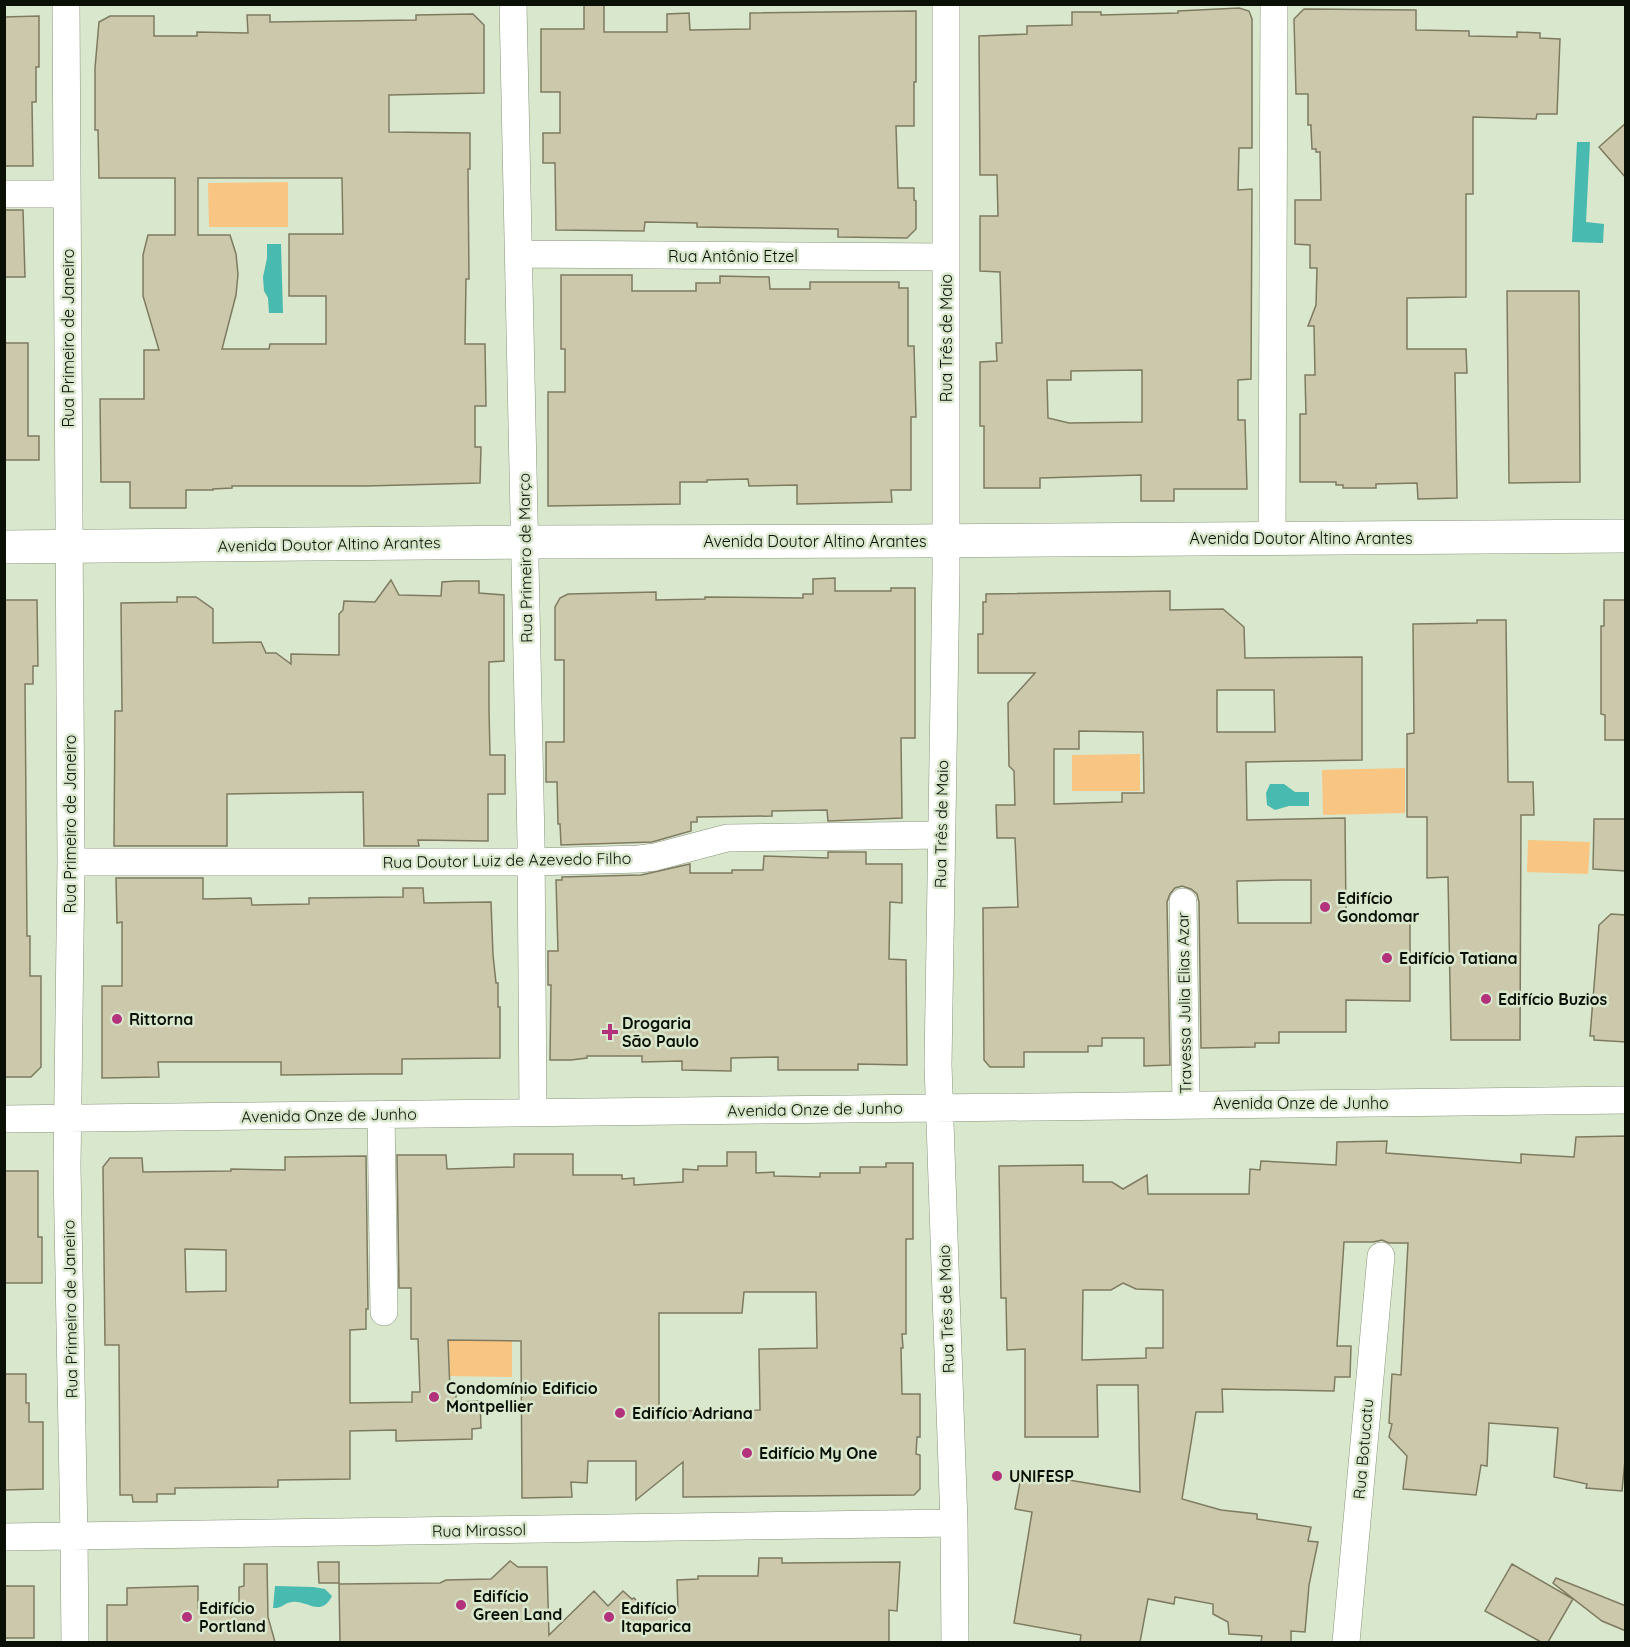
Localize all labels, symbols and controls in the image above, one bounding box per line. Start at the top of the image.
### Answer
street label: Rua Antônio Etzel [668,246,798,266]
street label: Rua Primeiro de Janeiro [58,249,78,427]
street label: Rua Três de Maio [936,274,956,402]
street label: Rua Primeiro de Março [514,473,536,643]
street label: Avenida Doutor Altino Arantes [1190,528,1412,548]
street label: Avenida Doutor Altino Arantes [704,531,926,551]
street label: Avenida Doutor Altino Arantes [217,532,441,556]
street label: Rua Primeiro de Janeiro [60,735,80,913]
street label: Rua Três de Maio [930,760,952,888]
street label: Rua Doutor Luiz de Azevedo Filho [382,848,632,872]
place label: Edifício Gondomar [1337,888,1419,926]
marker: Edifício Gondomar [1318,900,1332,914]
street label: Travessa Julia Elias Azar [1172,912,1196,1094]
place label: Edifício Tatiana [1399,948,1518,968]
marker: Edifício Tatiana [1380,951,1394,965]
place label: Edifício Buzios [1498,989,1608,1009]
marker: Edifício Buzios [1479,992,1493,1006]
place label: Rittorna [129,1009,193,1029]
marker: Rittorna [110,1012,124,1026]
place label: Drogaria São Paulo [622,1013,699,1051]
marker: Drogaria São Paulo [603,1025,617,1039]
street label: Avenida Onze de Junho [1213,1093,1389,1113]
street label: Avenida Onze de Junho [727,1097,903,1121]
street label: Avenida Onze de Junho [241,1103,417,1127]
street label: Rua Primeiro de Janeiro [58,1219,82,1399]
street label: Rua Três de Maio [934,1245,958,1373]
place label: Condomínio Edificio Montpellier [446,1378,598,1416]
marker: Condomínio Edificio Montpellier [427,1390,441,1404]
street label: Rua Botucatu [1349,1398,1377,1500]
place label: Edifício Adriana [632,1403,753,1423]
marker: Edifício Adriana [613,1406,627,1420]
place label: Edifício My One [759,1443,877,1463]
marker: Edifício My One [740,1446,754,1460]
place label: UNIFESP [1009,1466,1074,1486]
marker: UNIFESP [990,1469,1004,1483]
street label: Rua Mirassol [432,1519,526,1541]
place label: Edifício Green Land [473,1586,562,1624]
place label: Edifício Portland [199,1598,266,1636]
marker: Edifício Green Land [454,1598,468,1612]
place label: Edifício Itaparica [621,1598,691,1636]
marker: Edifício Portland [180,1610,194,1624]
marker: Edifício Itaparica [602,1610,616,1624]

